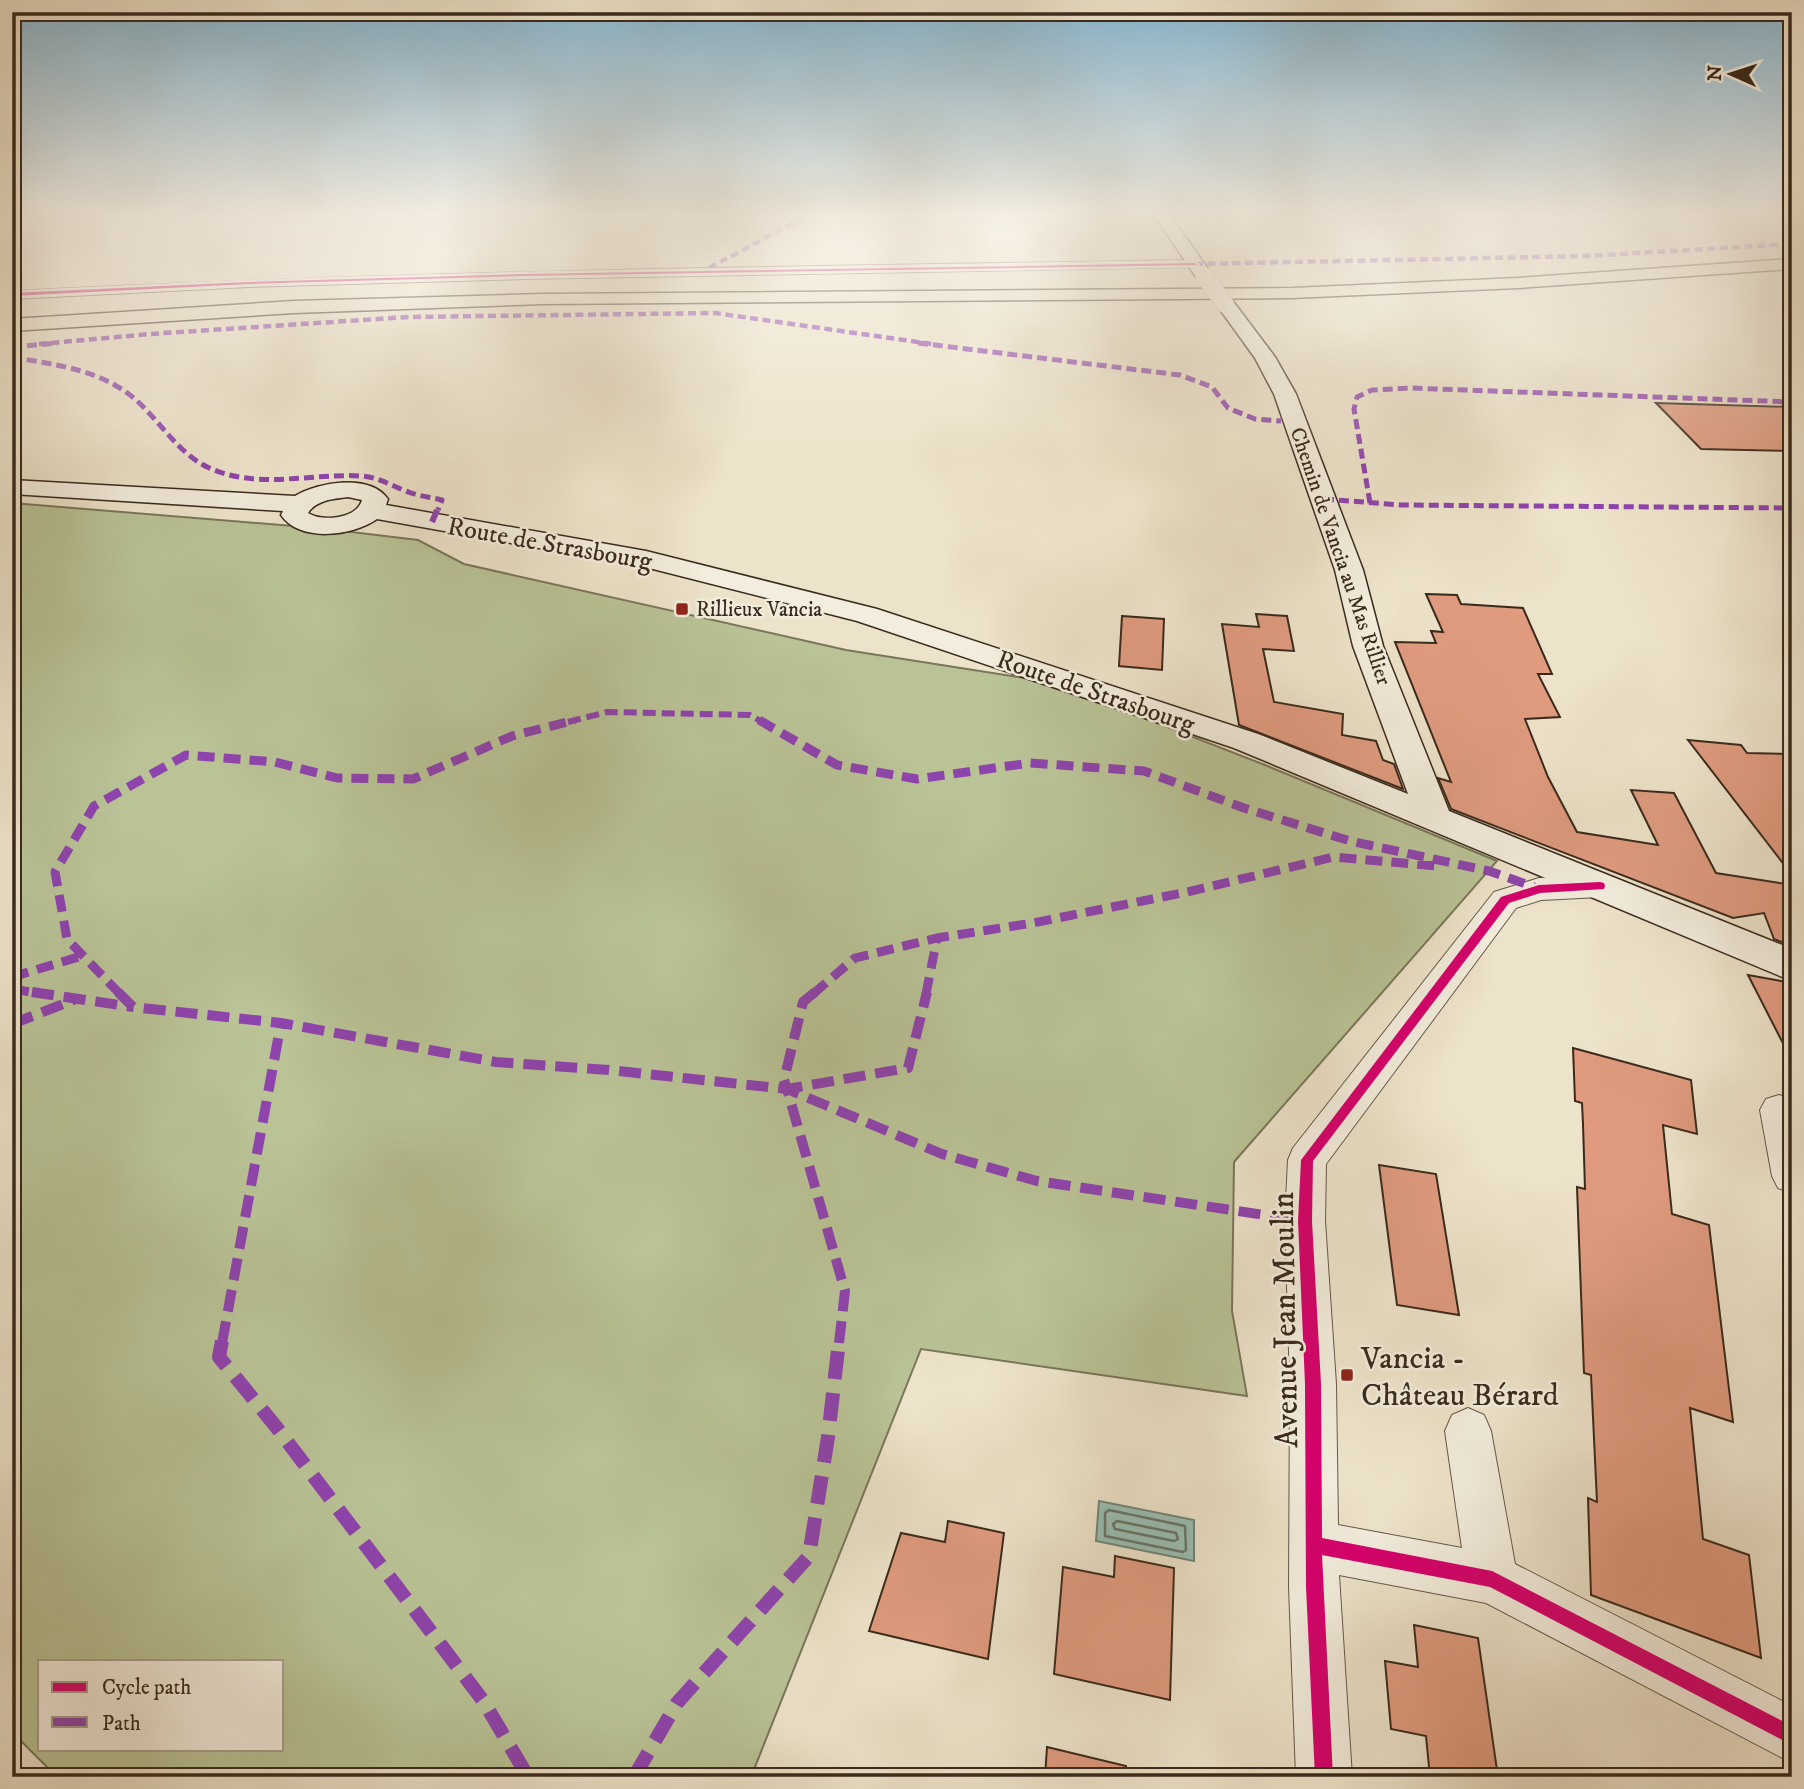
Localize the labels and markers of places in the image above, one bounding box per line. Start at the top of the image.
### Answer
place label: Rillieux Vancia [696,597,822,623]
marker: Rillieux Vancia [674,601,690,617]
place label: Vancia - Château Bérard [1360,1339,1559,1416]
marker: Vancia - Château Bérard [1339,1367,1355,1383]

